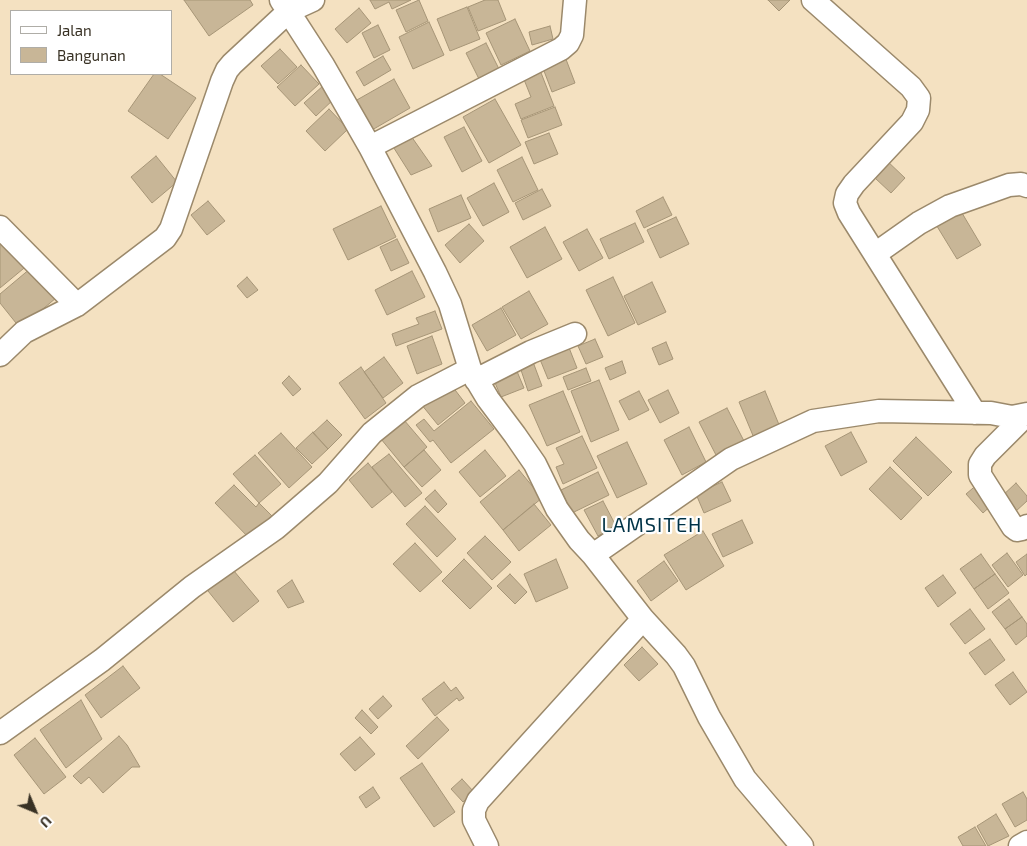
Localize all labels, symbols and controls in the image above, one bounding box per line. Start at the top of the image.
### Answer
legend [10,10,172,75]
text: Jalan [57,21,92,39]
text: Bangunan [57,46,126,64]
district label: LAMSITEH [601,513,703,537]
north arrow [10,786,60,836]
text: U [37,813,55,831]

